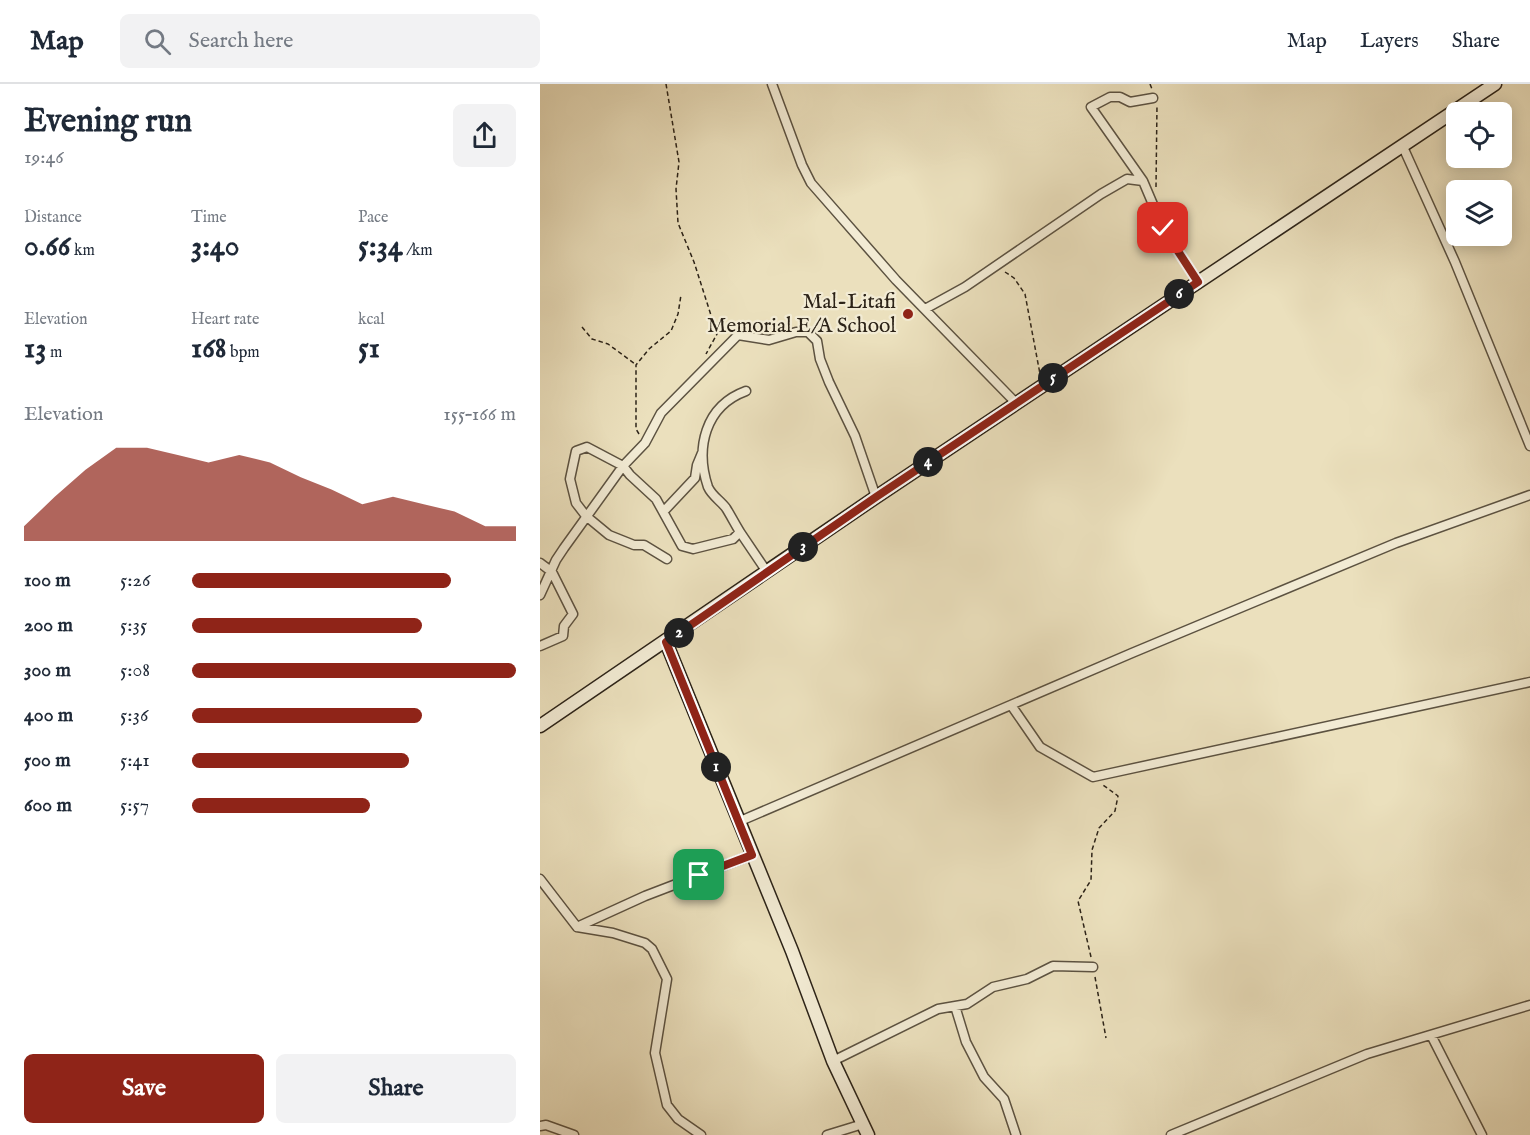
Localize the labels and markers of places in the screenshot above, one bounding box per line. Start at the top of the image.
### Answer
pin [1137,202,1188,253]
pin: 6 [1164,279,1194,309]
place label: Mal-Litafi Memorial E/A School [707,289,896,340]
marker: Mal-Litafi Memorial E/A School [901,307,915,321]
pin: 5 [1038,363,1068,393]
pin: 4 [913,447,943,477]
pin: 3 [788,532,818,562]
pin: 2 [664,618,694,648]
pin: 1 [701,752,731,782]
pin [673,849,724,900]

